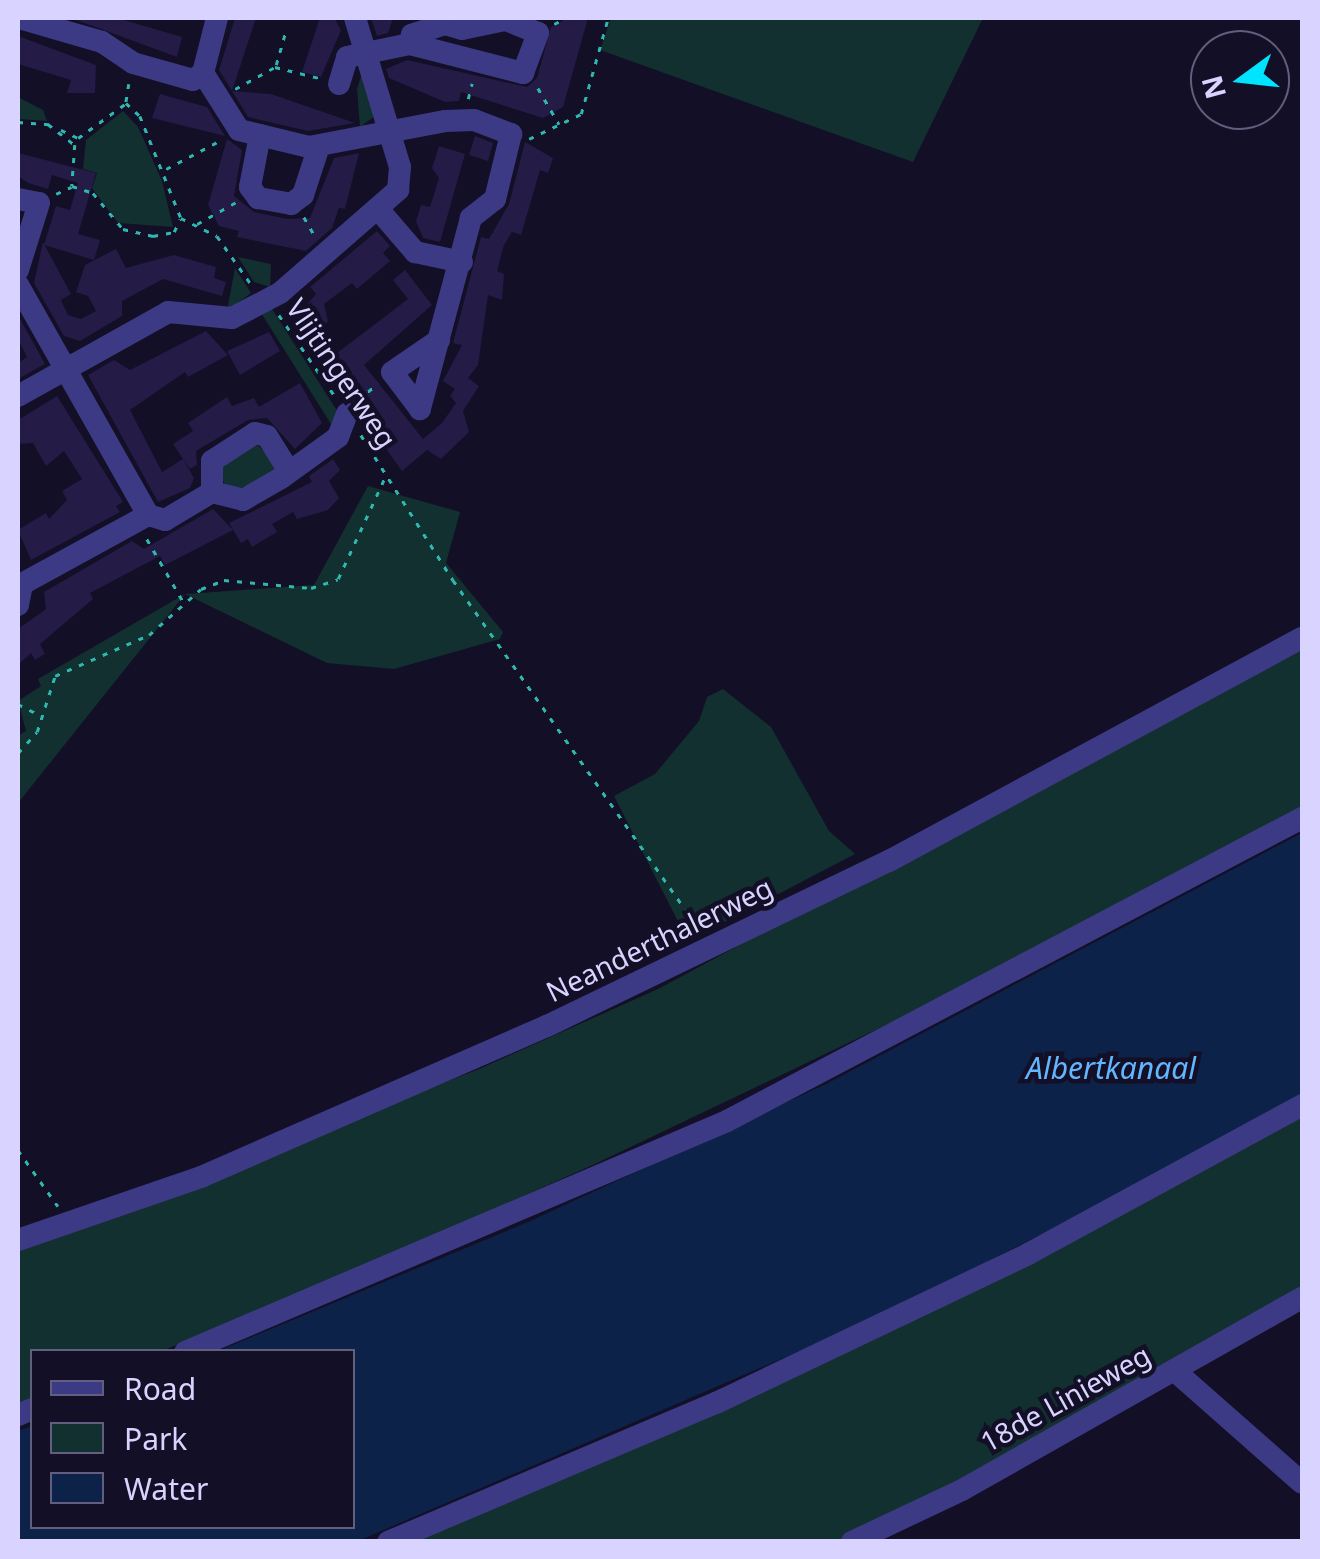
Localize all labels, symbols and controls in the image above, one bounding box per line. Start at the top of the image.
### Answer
north arrow [1190,30,1290,130]
text: N [1192,71,1234,103]
street label: Vlijtingerweg [280,292,404,454]
street label: Neanderthalerweg [540,870,778,1008]
water label: Albertkanaal [1026,1050,1196,1086]
street label: 18de Linieweg [974,1337,1156,1459]
legend [30,1349,355,1529]
text: Road [124,1368,196,1409]
text: Park [124,1418,187,1459]
text: Water [124,1468,208,1509]

